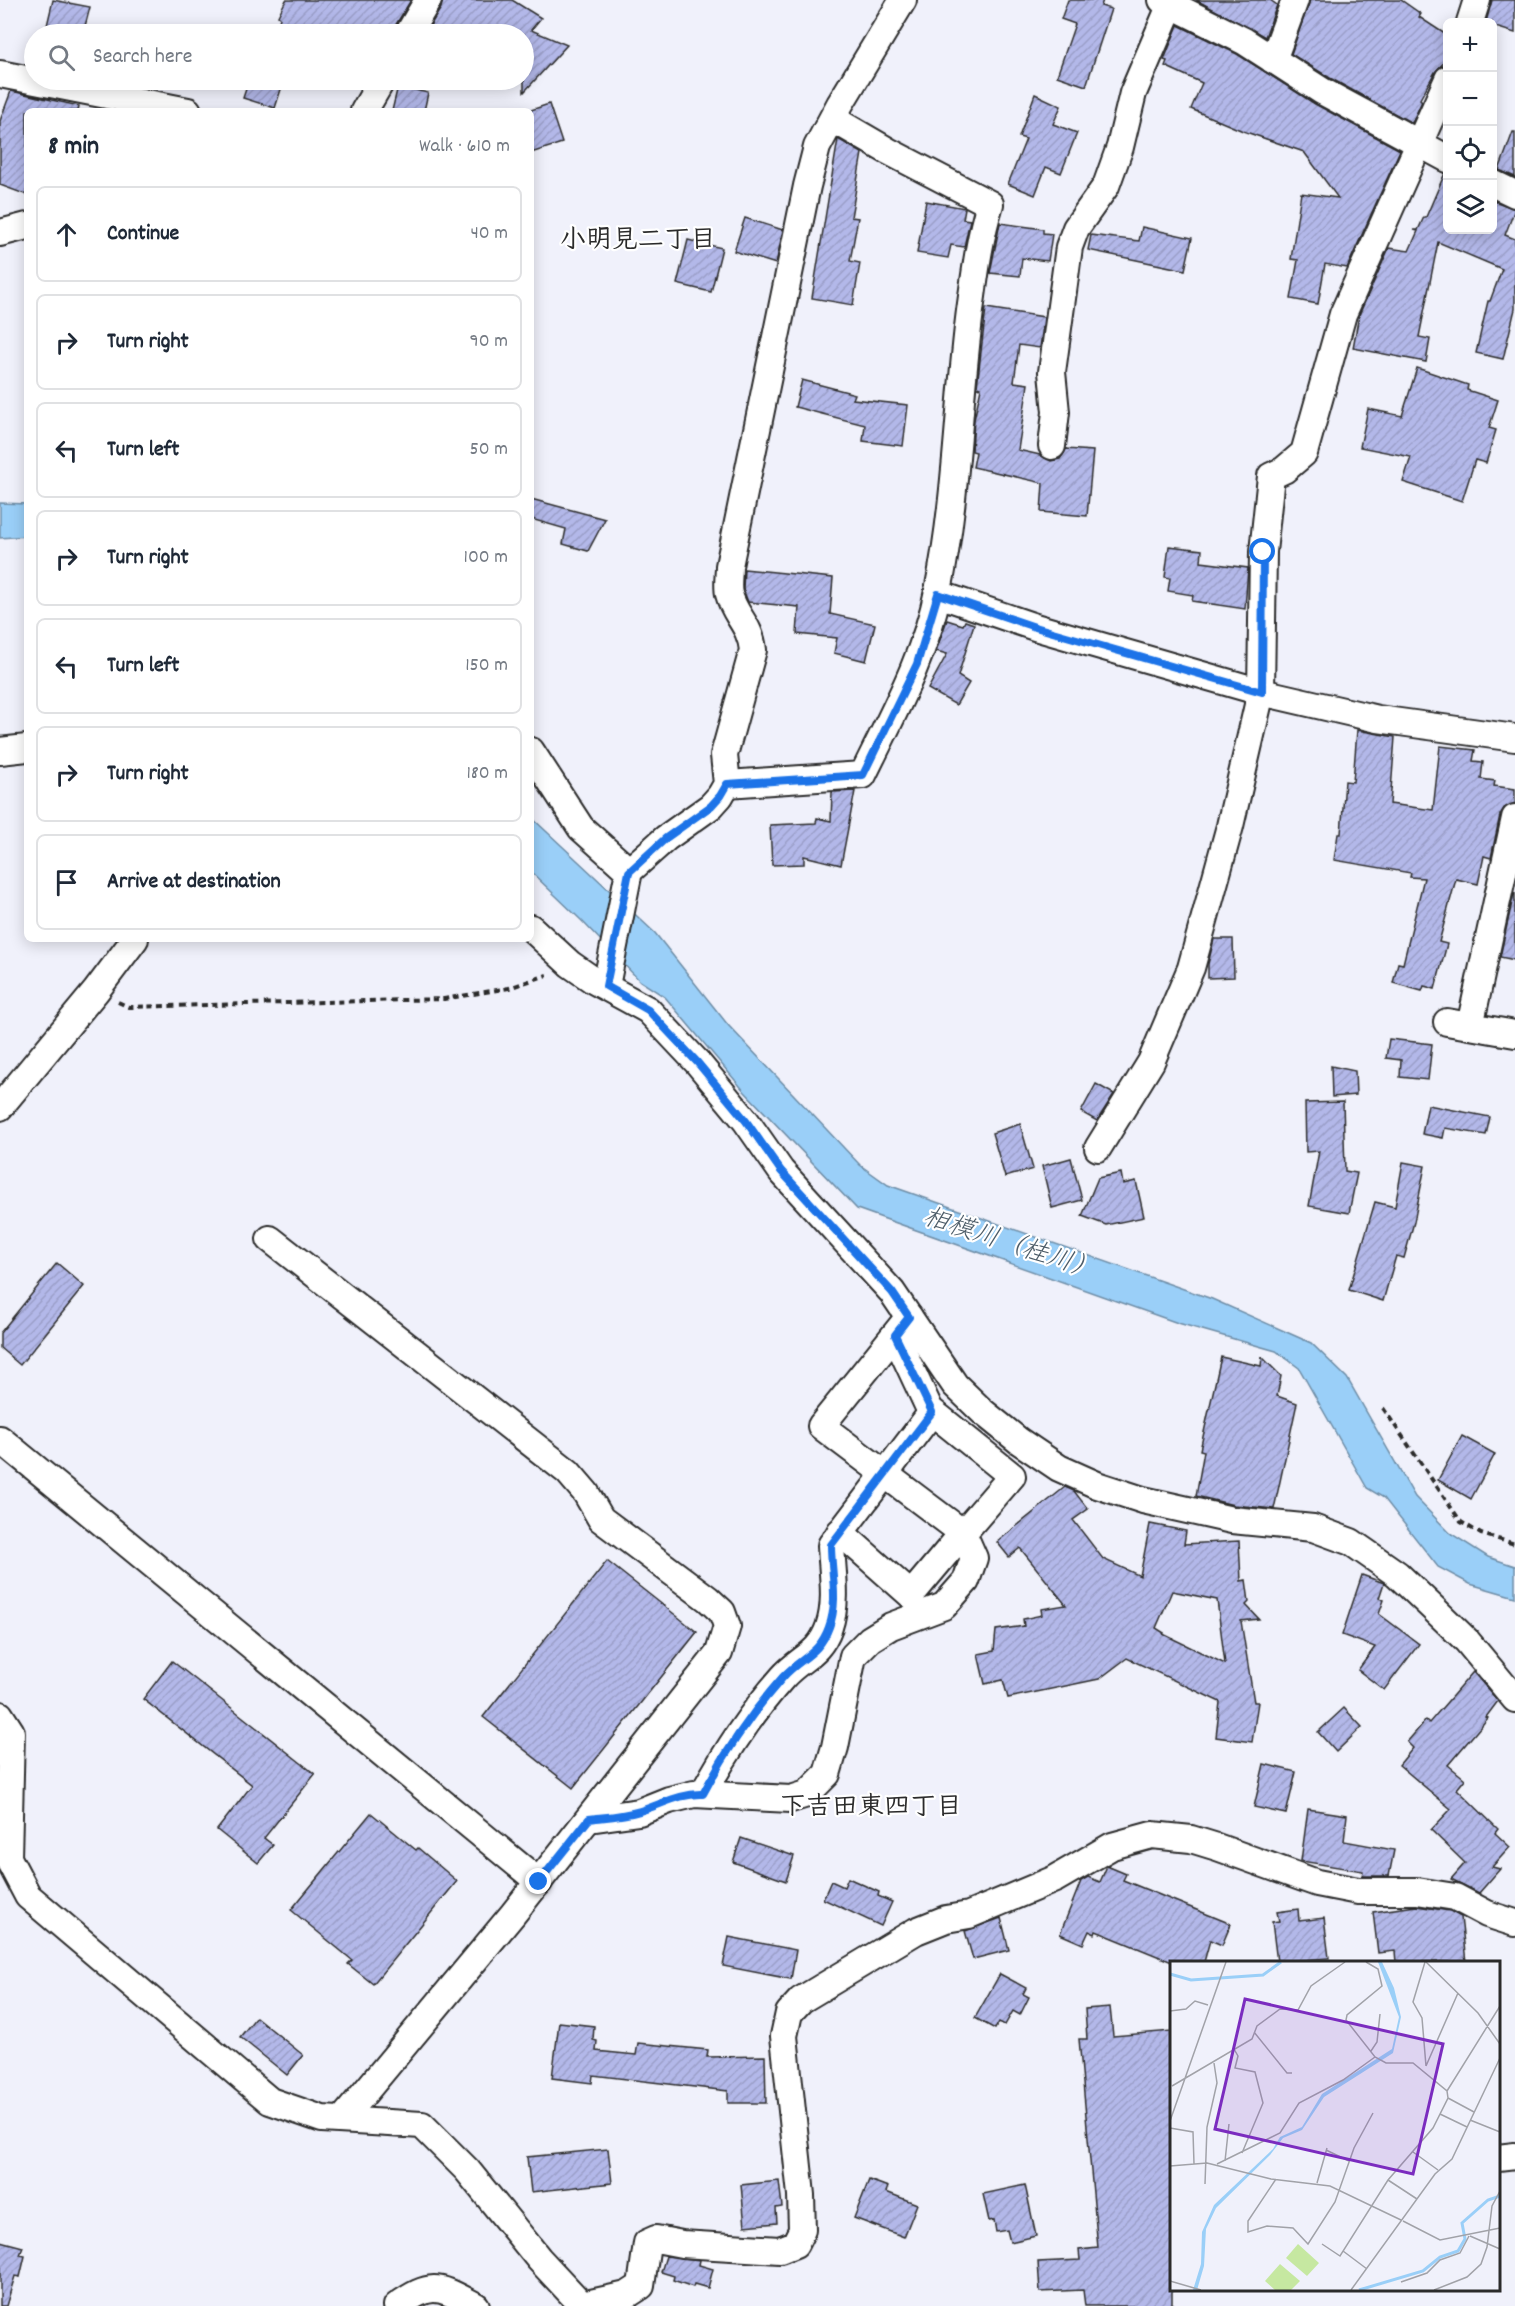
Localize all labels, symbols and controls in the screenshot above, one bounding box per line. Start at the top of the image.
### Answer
map controls [1443,18,1497,234]
button: + [1443,18,1497,72]
search box [24,24,534,90]
icon: search [45,41,78,74]
text: Search here [93,42,192,73]
button: − [1443,72,1497,126]
button: locate [1443,126,1497,180]
text: 8 min [48,129,99,166]
text: Walk · 610 m [419,133,510,161]
button: layers [1443,180,1497,234]
icon: ahead [50,218,83,251]
text: Continue [107,219,179,250]
text: 40 m [470,220,508,248]
district label: 小明見二丁目 [560,223,716,260]
icon: right [50,326,83,359]
text: Turn right [107,327,189,358]
text: 90 m [470,328,508,356]
icon: left [50,434,83,467]
text: Turn left [107,435,179,466]
text: 50 m [470,436,508,464]
route start [1249,538,1275,564]
icon: right [50,542,83,575]
text: Turn right [107,543,189,574]
text: 100 m [464,544,508,572]
icon: left [50,650,83,683]
text: Turn left [107,651,179,682]
text: 150 m [465,652,508,680]
icon: right [50,758,83,791]
text: Turn right [107,759,189,790]
text: 180 m [466,760,508,788]
icon: arrive [50,866,83,899]
text: Arrive at destination [107,867,281,898]
water label: 相模川（桂川） [918,1200,1102,1291]
district label: 下吉田東四丁目 [780,1790,962,1827]
route end [525,1868,551,1894]
inset map [1170,1961,1500,2291]

